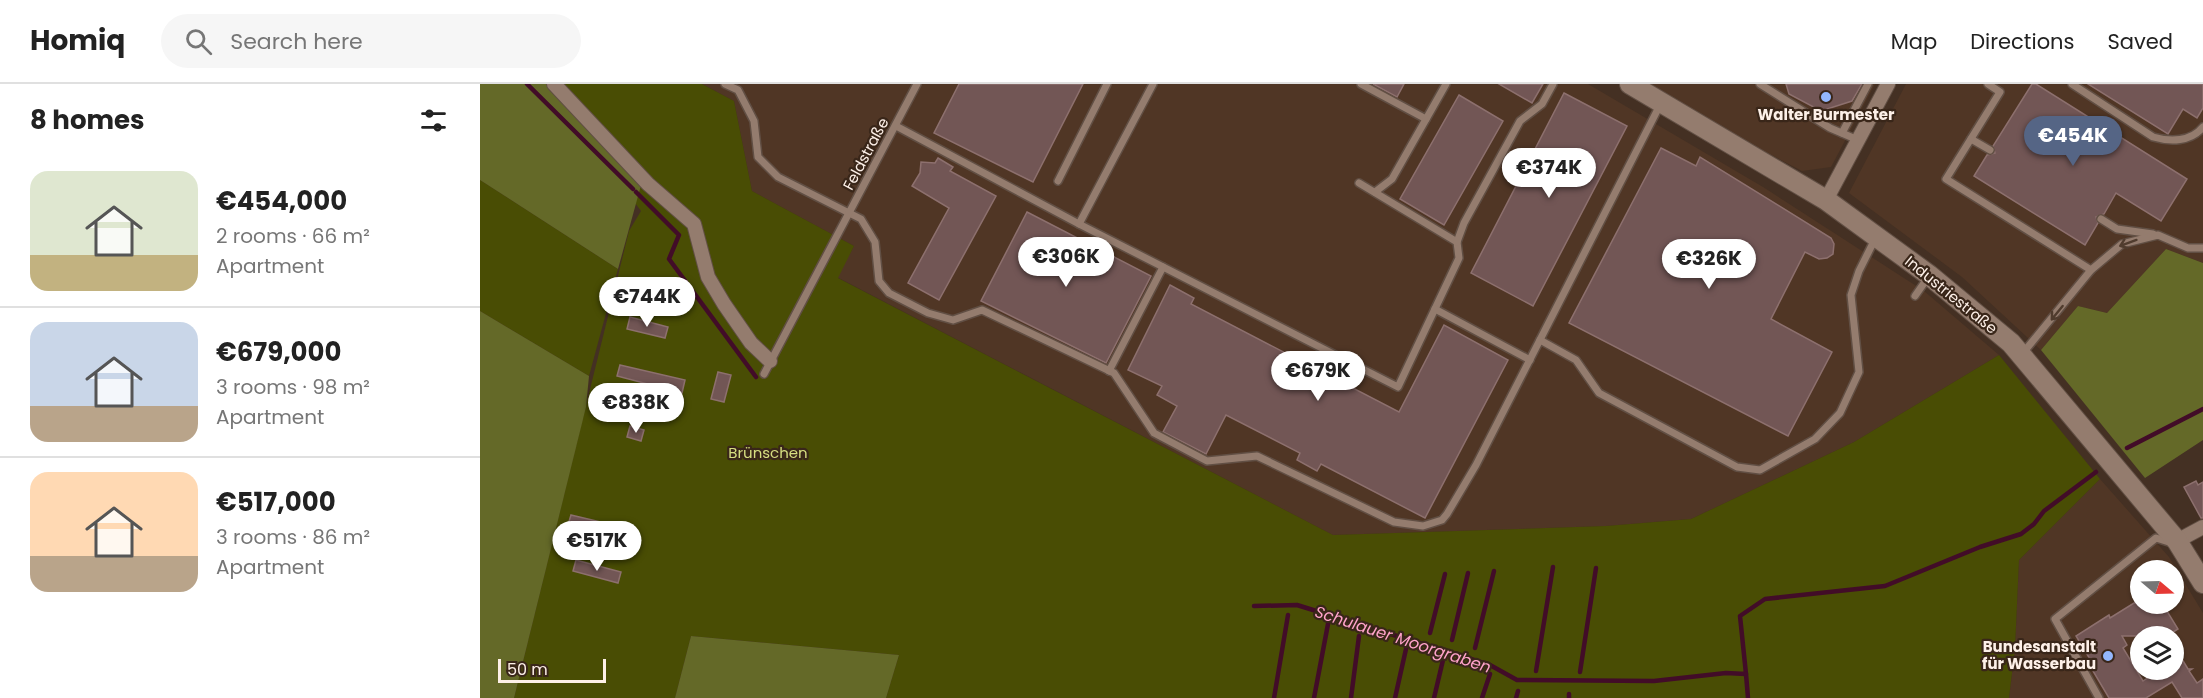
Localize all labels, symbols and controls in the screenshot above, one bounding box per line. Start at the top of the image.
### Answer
search box [161,14,581,68]
text: Homiq [30,21,125,60]
icon: search [182,25,215,58]
text: Search here [230,26,363,57]
text: Map [1891,27,1937,56]
text: Directions [1970,27,2074,56]
text: Saved [2107,27,2173,56]
marker: Walter Burmester [1819,90,1833,104]
text: 8 homes [30,102,145,138]
icon: filters [417,104,450,137]
place label: Walter Burmester [1758,104,1895,125]
street label: Feldstraße [838,114,893,194]
pin: €454K [2031,116,2115,167]
text: €454K [2038,121,2108,149]
pin: €374K [1507,148,1591,199]
text: €374K [1516,153,1582,181]
text: €454,000 [216,183,347,219]
icon: home [78,195,150,267]
text: 2 rooms · 66 m² [216,222,370,250]
pin: €306K [1024,237,1108,288]
pin: €326K [1667,239,1751,290]
one-way arrow [2119,239,2137,250]
text: €306K [1032,242,1100,270]
text: €326K [1676,244,1742,272]
street label: Industriestraße [1901,251,2002,338]
text: Apartment [216,252,324,280]
pin: €744K [605,277,689,328]
text: €744K [613,282,681,310]
one-way arrow [2050,305,2063,321]
text: €679,000 [216,334,341,370]
icon: home [78,346,150,418]
pin: €679K [1276,351,1360,402]
text: €679K [1285,356,1351,384]
text: 3 rooms · 98 m² [216,373,370,401]
pin: €838K [594,383,678,434]
text: €838K [602,388,670,416]
text: Apartment [216,403,324,431]
park label: Brünschen [728,442,808,463]
text: €517,000 [216,484,336,520]
icon: home [78,496,150,568]
pin: €517K [555,521,639,572]
text: 3 rooms · 86 m² [216,523,370,551]
text: €517K [566,526,628,554]
text: Apartment [216,553,324,581]
north arrow [2130,560,2184,614]
map controls [2130,560,2184,680]
water label: Schulauer Moorgraben [1312,600,1494,679]
button: layers [2130,626,2184,680]
place label: Bundesanstalt für Wasserbau [1982,636,2096,674]
marker: Bundesanstalt für Wasserbau [2101,649,2115,663]
scale bar [498,656,606,684]
text: 50 m [507,658,548,681]

